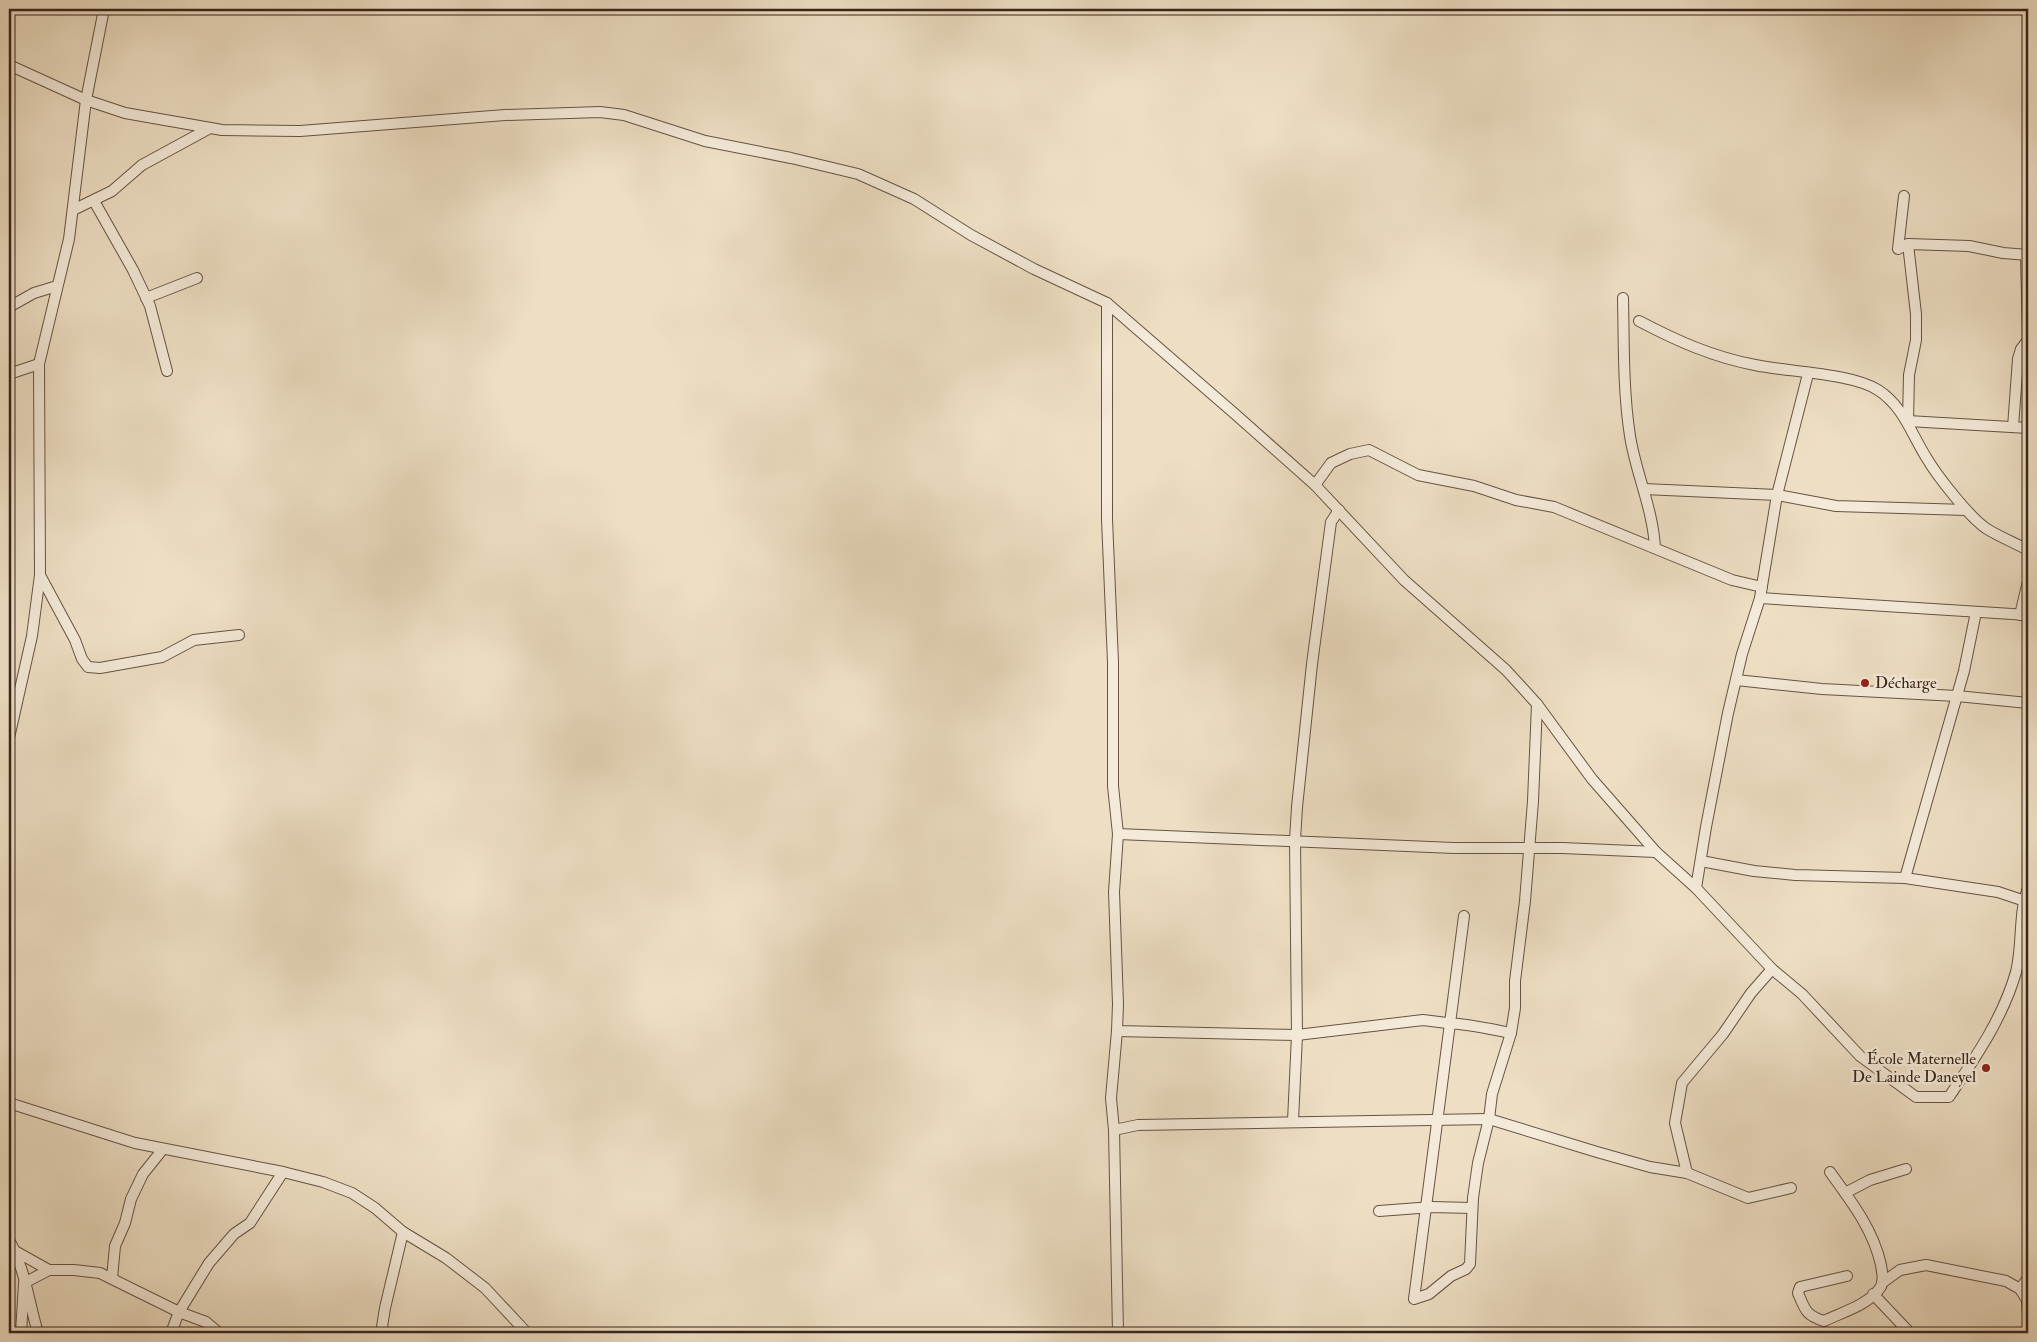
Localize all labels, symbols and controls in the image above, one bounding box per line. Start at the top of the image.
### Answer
place label: Décharge [1875,673,1937,693]
marker: Décharge [1859,677,1871,689]
place label: École Maternelle De Lainde Daneyel [1852,1048,1976,1087]
marker: École Maternelle De Lainde Daneyel [1980,1062,1992,1074]

